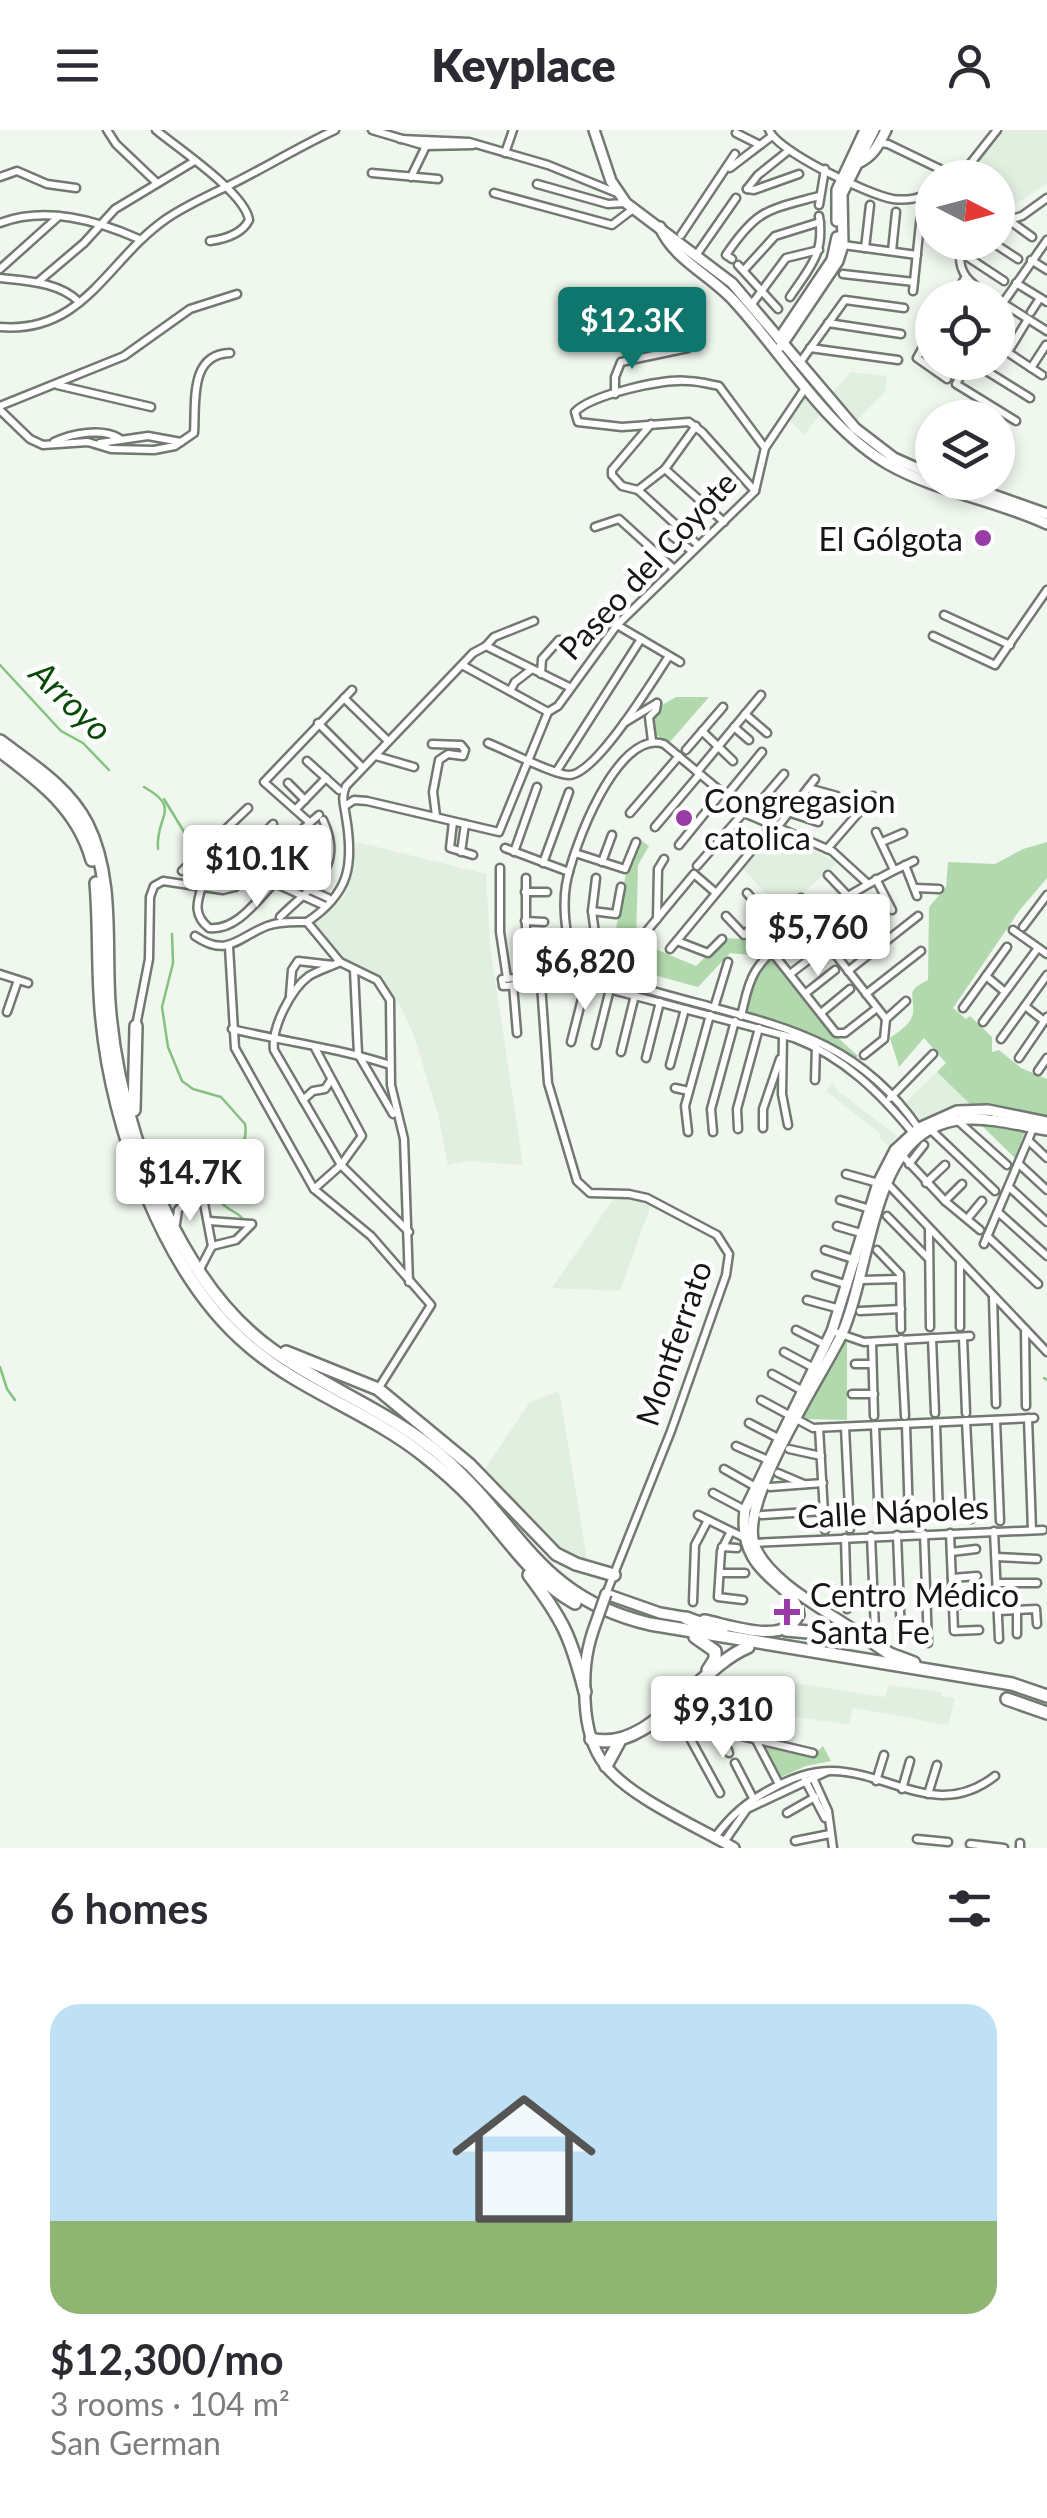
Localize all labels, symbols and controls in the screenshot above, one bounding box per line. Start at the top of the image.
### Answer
icon: menu [50,38,105,93]
text: Keyplace [431,38,616,92]
icon: person [942,38,997,93]
north arrow [915,160,1015,260]
map controls [915,160,1015,500]
button: locate [915,280,1015,380]
pin: $12.3K [551,287,713,372]
text: $12.3K [580,300,684,339]
button: layers [915,400,1015,500]
street label: Paseo del Coyote [550,463,744,667]
place label: El Gólgota [818,519,963,558]
marker: El Gólgota [972,527,994,549]
water label: Arroyo [21,650,122,749]
place label: Congregasion catolica [704,781,896,857]
marker: Congregasion catolica [673,807,695,829]
pin: $10.1K [176,825,338,910]
text: $10.1K [205,838,309,877]
pin: $5,760 [737,894,899,979]
text: $5,760 [768,907,868,946]
pin: $6,820 [504,928,666,1013]
text: $6,820 [535,941,635,980]
pin: $14.7K [109,1139,271,1224]
text: $14.7K [138,1152,242,1191]
street label: Montferrato [627,1256,719,1430]
street label: Calle Nápoles [796,1487,990,1535]
place label: Centro Médico Santa Fe [810,1575,1019,1651]
marker: Centro Médico Santa Fe [774,1599,800,1625]
pin: $9,310 [642,1676,804,1761]
text: $9,310 [673,1689,773,1728]
icon: filters [942,1881,997,1936]
text: 6 homes [50,1883,208,1933]
icon: home [434,2069,614,2249]
text: $12,300/mo [50,2334,284,2384]
text: 3 rooms · 104 m² [50,2384,290,2423]
text: San German [50,2423,221,2462]

